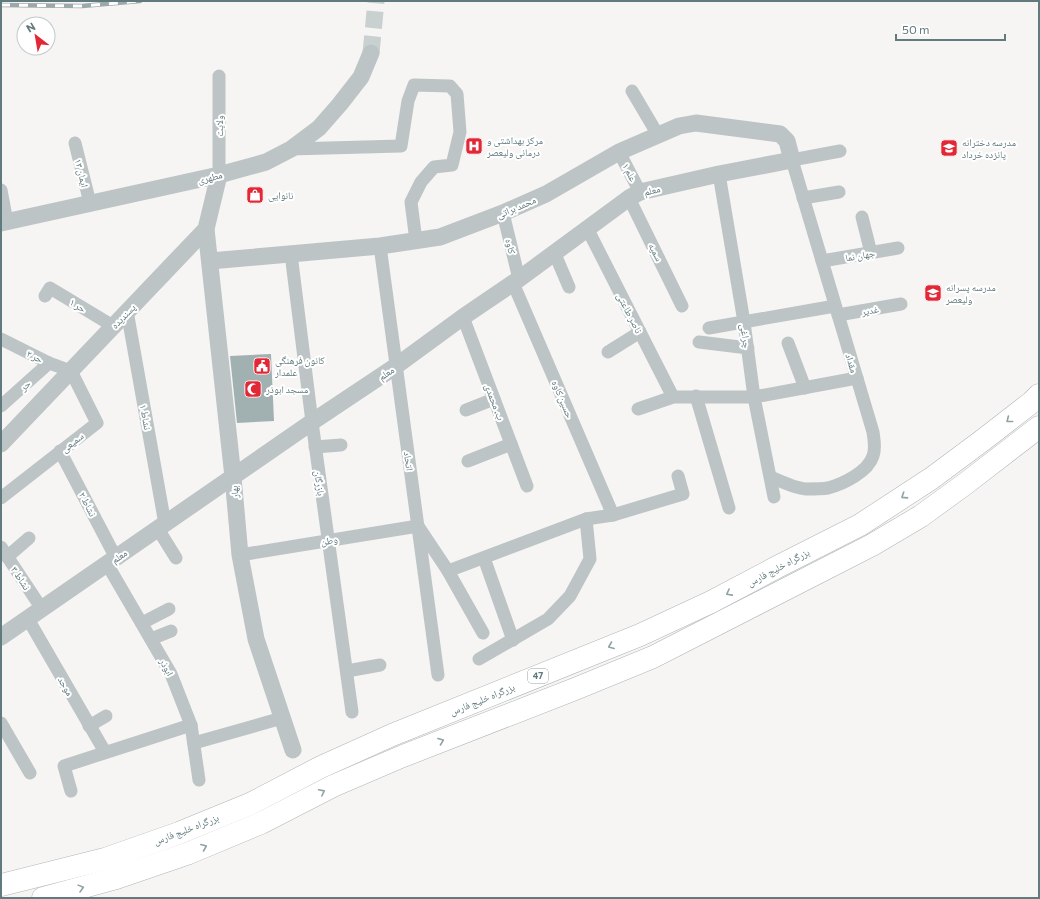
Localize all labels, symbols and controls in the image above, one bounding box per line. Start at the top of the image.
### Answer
north arrow [16,16,56,56]
scale bar [896,16,1005,42]
text: N [24,19,37,35]
text: 50 m [902,22,930,36]
street label: ولایت [213,115,225,137]
place label: مرکز بهداشتی و درمانی ولیعصر [486,134,543,159]
hospital icon: مرکز بهداشتی و درمانی ولیعصر [464,136,484,156]
place label: مدرسه دخترانه پانزده خرداد [962,136,1016,161]
school or university icon: مدرسه دخترانه پانزده خرداد [939,138,959,158]
street label: ایمان ۱۳ [72,157,91,189]
street label: علم ۱ [618,161,640,184]
street label: مطهری [197,168,224,187]
street label: معلم [643,182,662,200]
shop icon: نانوایی [245,185,265,205]
place label: نانوایی [268,189,294,202]
street label: محمد براتی [495,193,538,222]
street label: کاوه [503,237,519,255]
street label: سمیه [646,241,666,264]
street label: جهان نما [844,246,877,264]
place label: مدرسه پسرانه ولیعصر [945,281,996,305]
school or university icon: مدرسه پسرانه ولیعصر [923,283,943,303]
street label: ناصر طاعتی [614,291,645,336]
street label: حر ۱ [68,296,89,315]
street label: پسندیده [108,301,139,332]
street label: غدیر [859,303,880,318]
street label: چراغی [737,323,754,350]
street label: حر ۲ [25,347,46,365]
street label: مقداد [843,352,861,375]
place label: کانون فرهنگی علمدار [274,354,325,378]
public building icon: کانون فرهنگی علمدار [252,356,272,376]
street label: معلم [376,363,398,384]
street label: حر [16,377,33,394]
street label: حسین کاوه [549,378,577,421]
mosque icon: مسجد ابوذر [243,379,263,399]
street label: ب. محمدی [482,382,508,423]
place label: مسجد ابوذر [265,383,309,395]
street label: نشاط ۱ [138,403,154,431]
one-way arrow [1007,415,1014,422]
street label: سمیعی [58,429,87,455]
street label: اتحاد [402,451,416,471]
street label: بازرگان [311,470,328,497]
street label: بهار [227,485,241,500]
street label: نشاط ۲ [77,490,99,519]
one-way arrow [901,491,908,499]
street label: وطن [320,533,339,548]
street label: بزرگراه خلیج فارس [745,545,812,589]
street label: معلم [109,546,131,567]
street label: نشاط ۳ [9,564,33,592]
one-way arrow [726,588,733,595]
one-way arrow [607,642,614,650]
street label: ابوذر [157,655,176,678]
road number: 47 [528,669,548,683]
street label: موحد [56,674,77,698]
street label: بزرگراه خلیج فارس [448,680,517,718]
one-way arrow [438,738,445,746]
one-way arrow [317,789,325,797]
street label: بزرگراه خلیج فارس [152,811,221,848]
one-way arrow [200,843,207,851]
one-way arrow [77,884,84,893]

